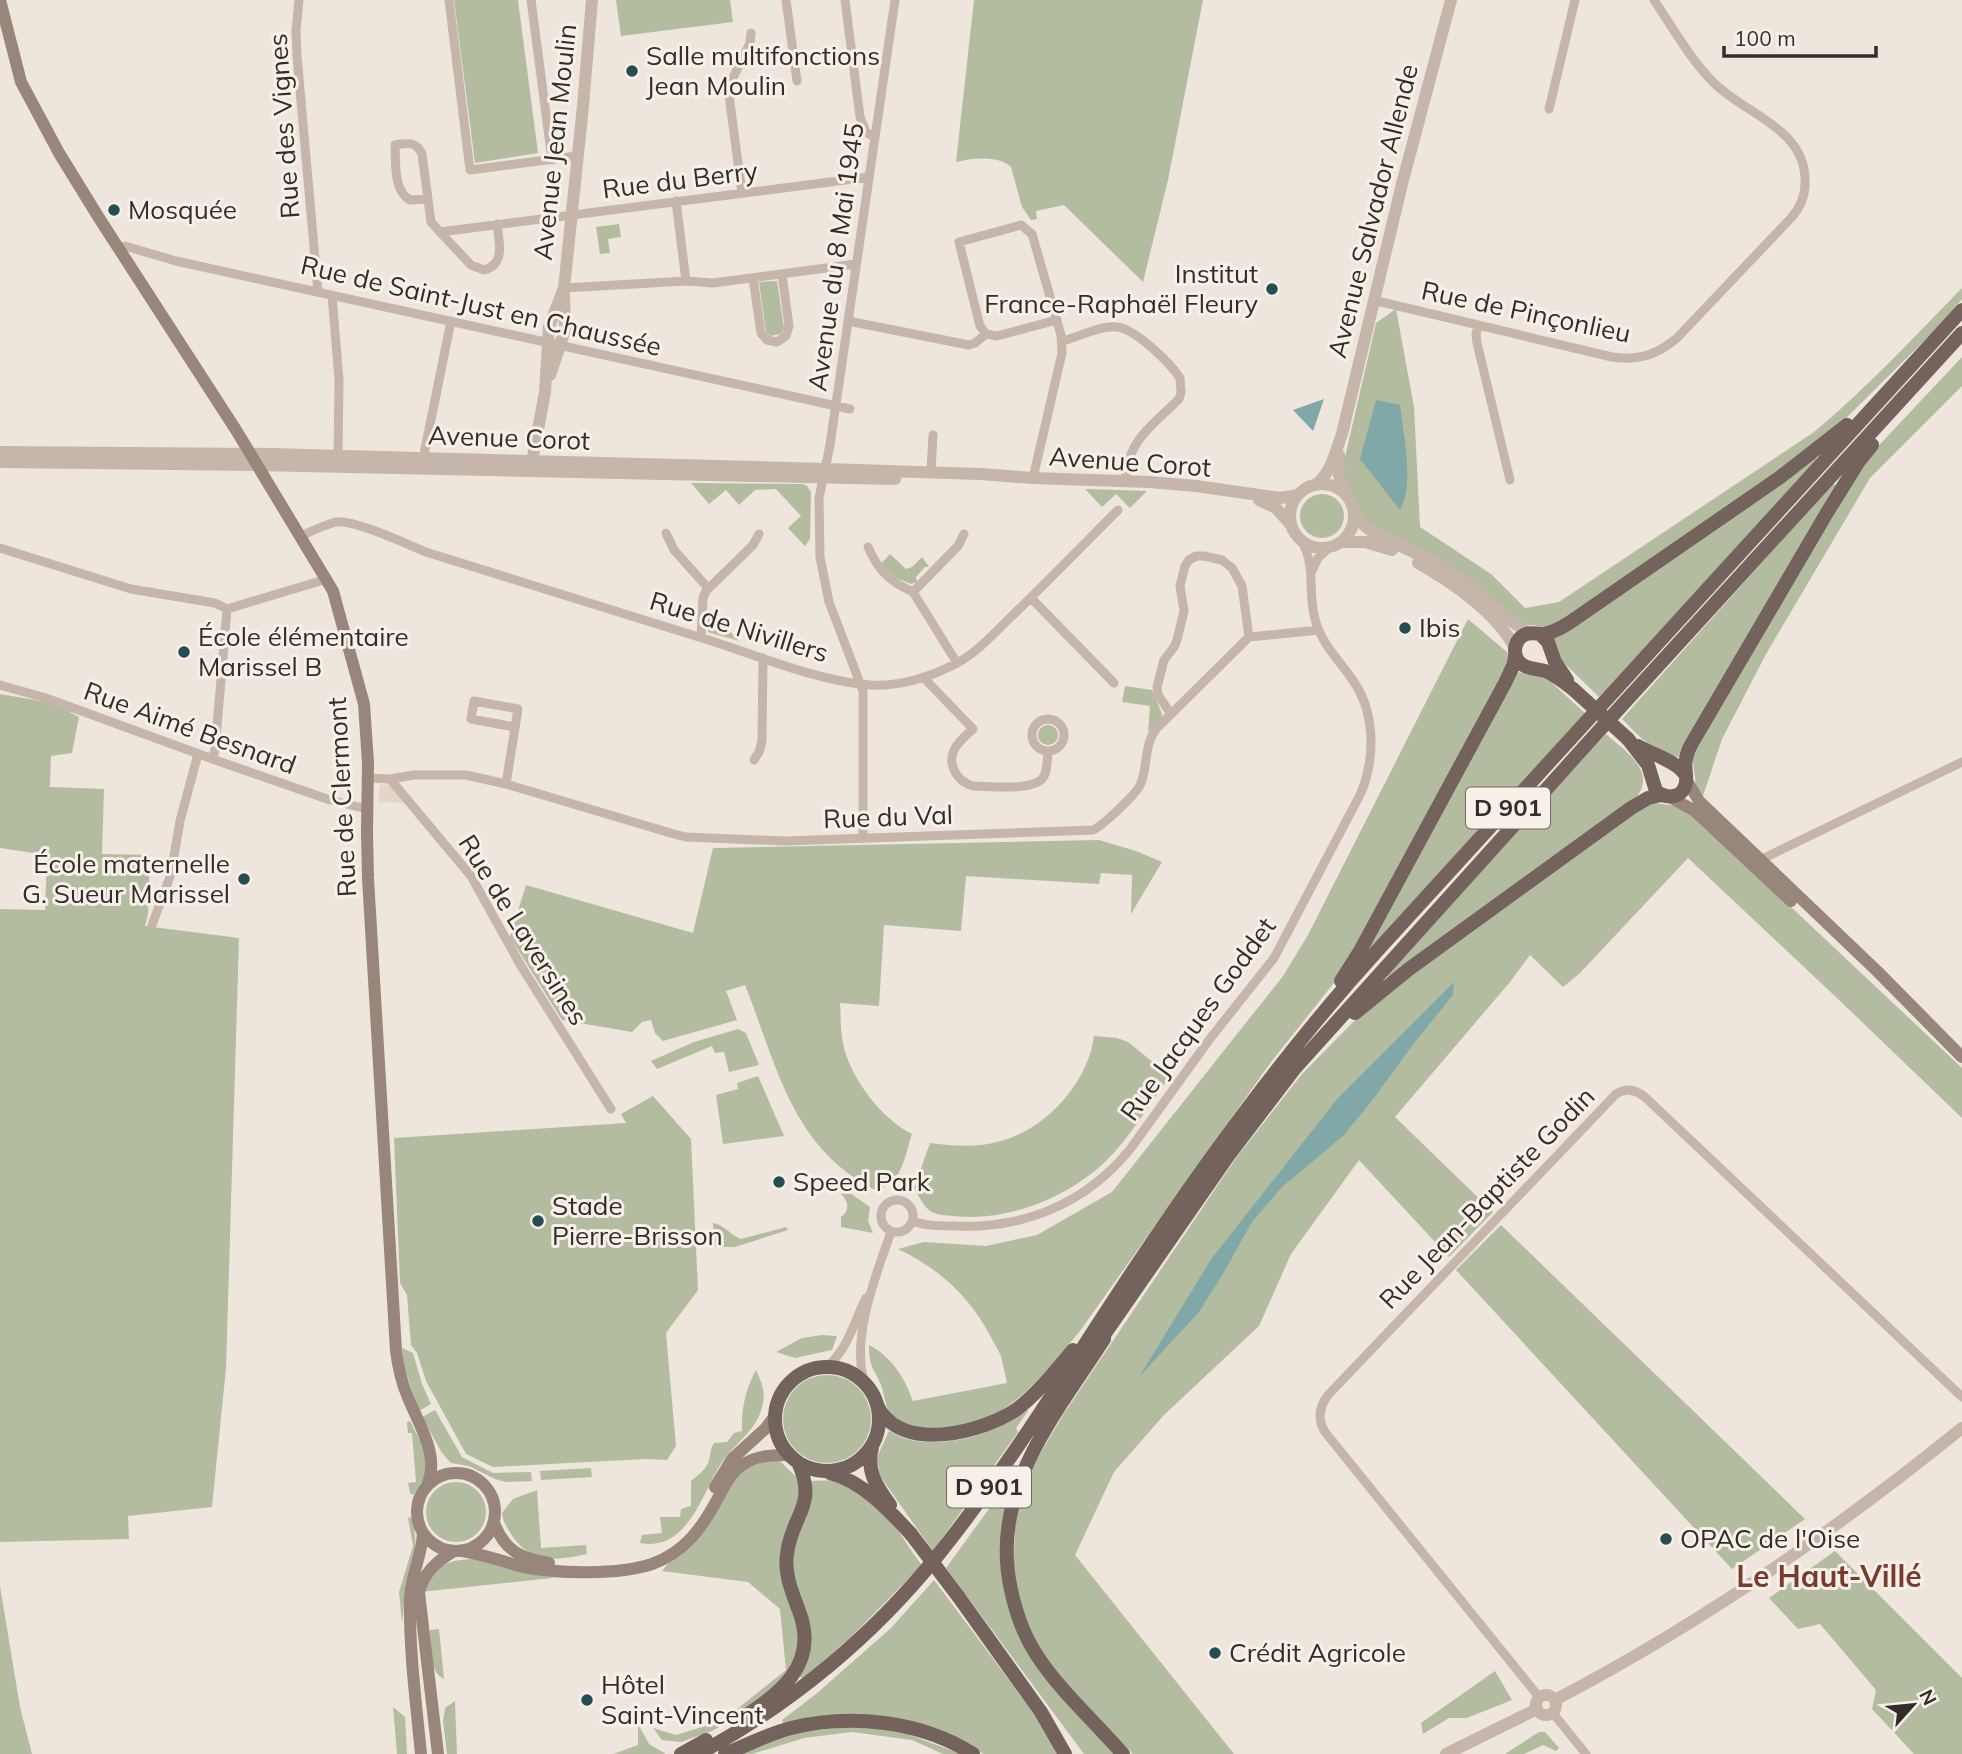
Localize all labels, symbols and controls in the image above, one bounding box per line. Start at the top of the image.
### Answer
scale bar [1724,14,1876,58]
street label: Avenue Jean Moulin [526,22,583,262]
text: 100 m [1734,25,1796,51]
street label: Rue des Vignes [261,32,306,220]
place label: Salle multifonctions Jean Moulin [646,39,880,102]
street label: Avenue Salvador Allende [1320,60,1425,361]
marker: Salle multifonctions Jean Moulin [624,63,640,79]
street label: Avenue du 8 Mai 1945 [800,121,871,393]
street label: Rue du Berry [600,154,760,205]
place label: Mosquée [128,193,237,226]
marker: Mosquée [106,202,122,218]
street label: Rue de Saint-Just en Chaussée [298,248,665,363]
place label: Institut France-Raphaël Fleury [984,257,1258,320]
street label: Rue de Pinçonlieu [1418,273,1634,350]
marker: Institut France-Raphaël Fleury [1264,281,1280,297]
street label: Avenue Corot [427,418,591,457]
street label: Avenue Corot [1048,439,1212,484]
street label: Rue de Nivillers [646,584,832,669]
place label: Ibis [1419,611,1460,644]
place label: École élémentaire Marissel B [198,620,409,683]
marker: Ibis [1397,620,1413,636]
marker: École élémentaire Marissel B [176,644,192,660]
street label: Rue Aimé Besnard [80,674,301,781]
street label: Rue de Clermont [320,696,363,898]
road number: D 901 [1466,788,1550,828]
street label: Rue du Val [823,798,953,835]
street label: Rue de Laversines [452,828,595,1031]
place label: École maternelle G. Sueur Marissel [22,847,230,910]
marker: École maternelle G. Sueur Marissel [236,871,252,887]
street label: Rue Jacques Goddet [1113,911,1282,1127]
street label: Rue Jean-Baptiste Godin [1372,1080,1601,1316]
place label: Speed Park [793,1165,931,1198]
marker: Speed Park [771,1174,787,1190]
place label: Stade Pierre-Brisson [552,1189,723,1252]
marker: Stade Pierre-Brisson [530,1213,546,1229]
road number: D 901 [947,1466,1031,1507]
place label: OPAC de l'Oise [1680,1522,1860,1555]
marker: OPAC de l'Oise [1658,1531,1674,1547]
district label: Le Haut-Villé [1736,1557,1922,1595]
place label: Crédit Agricole [1229,1636,1406,1669]
marker: Crédit Agricole [1207,1645,1223,1661]
place label: Hôtel Saint-Vincent [601,1668,764,1731]
north arrow [1878,1670,1948,1740]
text: N [1914,1685,1942,1709]
marker: Hôtel Saint-Vincent [579,1692,595,1708]

